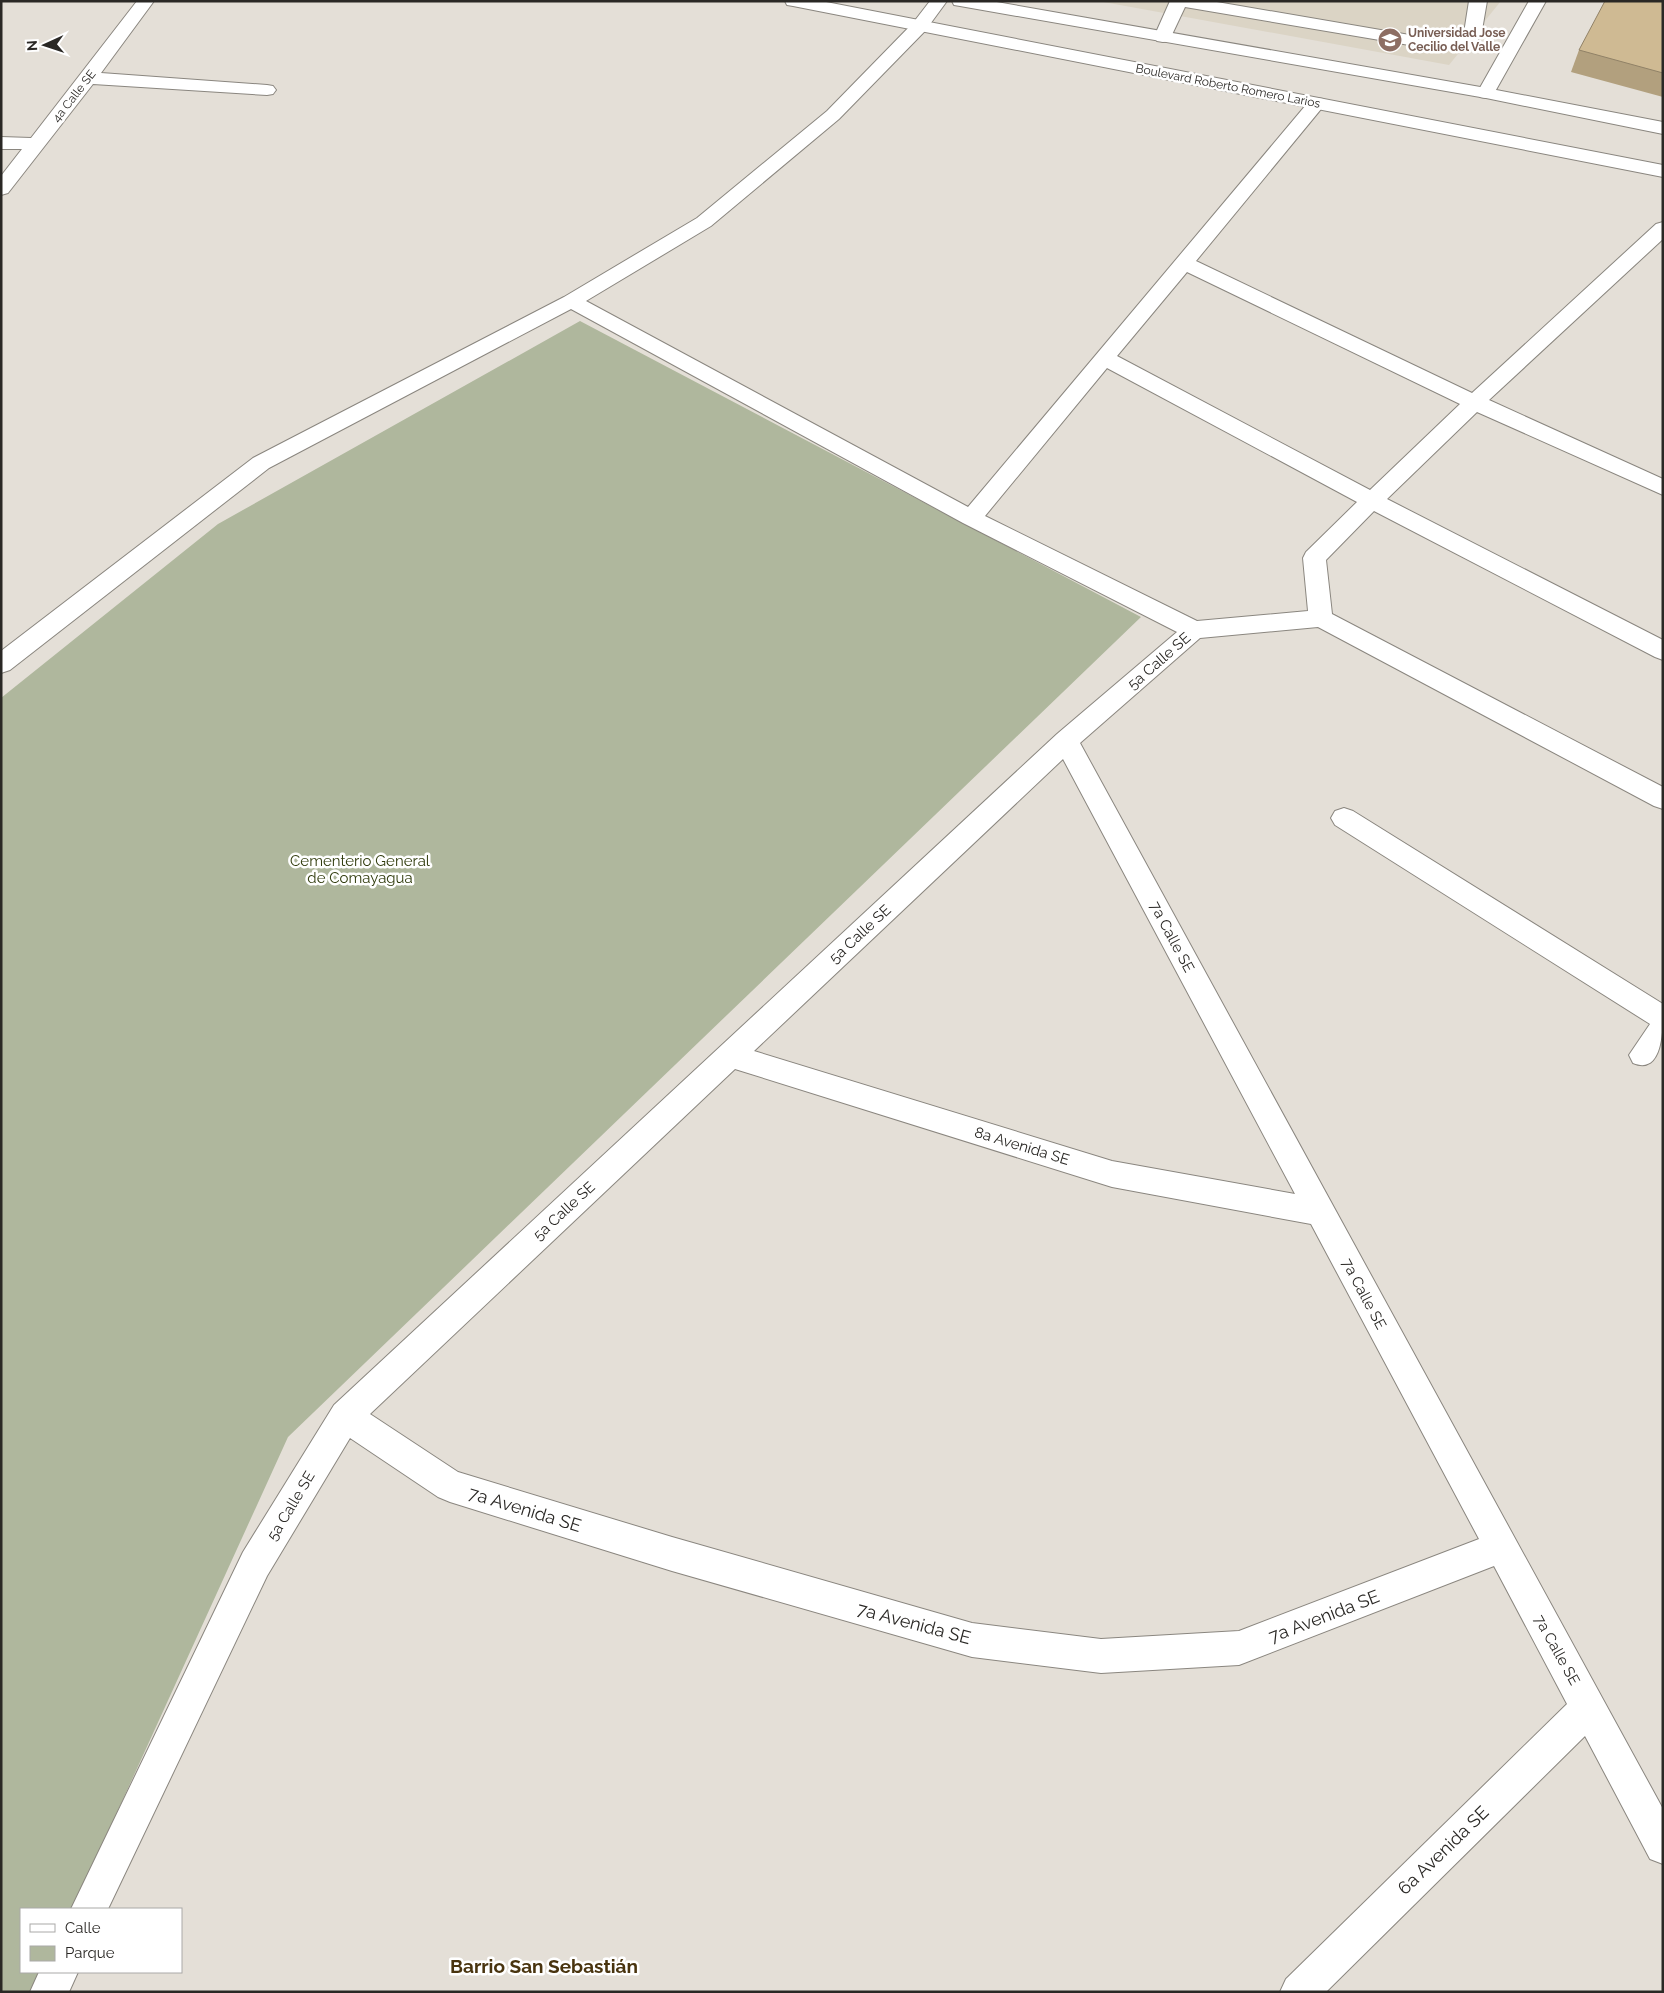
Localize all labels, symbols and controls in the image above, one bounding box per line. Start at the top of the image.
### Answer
north arrow [20,20,70,70]
place label: Universidad Jose Cecilio del Valle [1408,26,1506,54]
school or university icon: Universidad Jose Cecilio del Valle [1377,27,1403,53]
text: N [24,40,40,51]
street label: Boulevard Roberto Romero Larios [1135,61,1322,111]
street label: 4a Calle SE [49,67,99,125]
street label: 5a Calle SE [1124,629,1194,693]
park label: Cementerio General de Comayagua [290,852,431,887]
street label: 7a Calle SE [1146,899,1198,975]
street label: 5a Calle SE [825,901,895,967]
street label: 8a Avenida SE [972,1123,1072,1169]
street label: 5a Calle SE [529,1178,599,1244]
street label: 7a Calle SE [1338,1256,1390,1332]
street label: 5a Calle SE [263,1468,319,1544]
street label: 7a Avenida SE [466,1482,584,1536]
street label: 7a Avenida SE [1266,1585,1382,1647]
street label: 7a Avenida SE [855,1598,973,1648]
street label: 7a Calle SE [1530,1612,1584,1688]
street label: 6a Avenida SE [1393,1801,1493,1899]
legend [20,1908,182,1973]
text: Calle [65,1919,101,1937]
text: Parque [65,1944,115,1962]
district label: Barrio San Sebastián [450,1955,638,1977]

